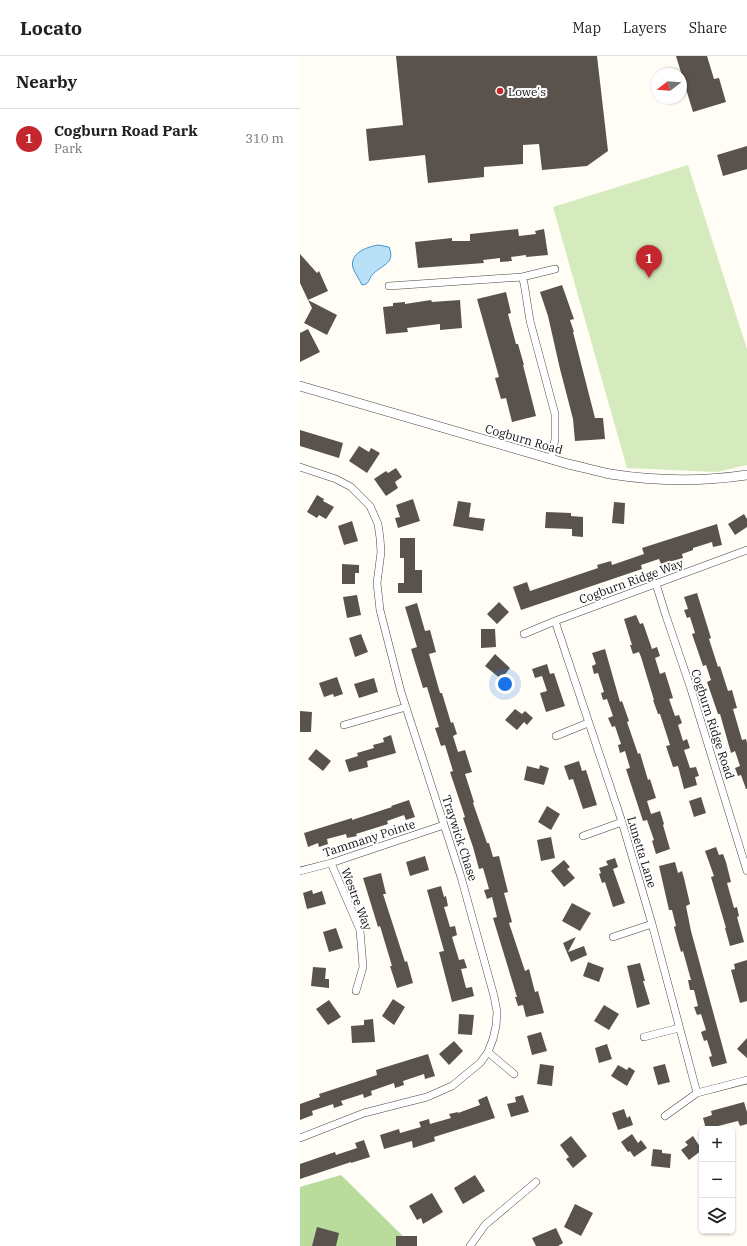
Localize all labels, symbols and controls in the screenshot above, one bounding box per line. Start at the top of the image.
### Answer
text: Locato [20,16,82,40]
text: Map [573,19,601,37]
text: Layers [623,19,667,37]
text: Share [689,19,727,37]
north arrow [651,68,687,104]
text: Nearby [16,71,77,93]
place label: Lowe's [508,84,546,99]
marker: Lowe's [495,86,505,96]
text: Cogburn Road Park [54,121,198,140]
text: 1 [25,130,33,147]
text: 310 m [245,130,284,147]
text: Park [54,140,82,157]
pin: 1 [636,245,662,278]
street label: Cogburn Road [483,421,565,457]
street label: Cogburn Ridge Way [577,555,686,607]
street label: Cogburn Ridge Road [688,667,738,781]
your location [495,674,515,694]
street label: Traywick Chase [439,793,481,883]
street label: Lunetta Lane [624,814,660,890]
street label: Tammany Pointe [321,816,417,860]
street label: Westre Way [338,866,376,933]
map controls [699,1126,735,1234]
button: + [699,1126,735,1162]
button: − [699,1162,735,1198]
button: layers [699,1198,735,1234]

